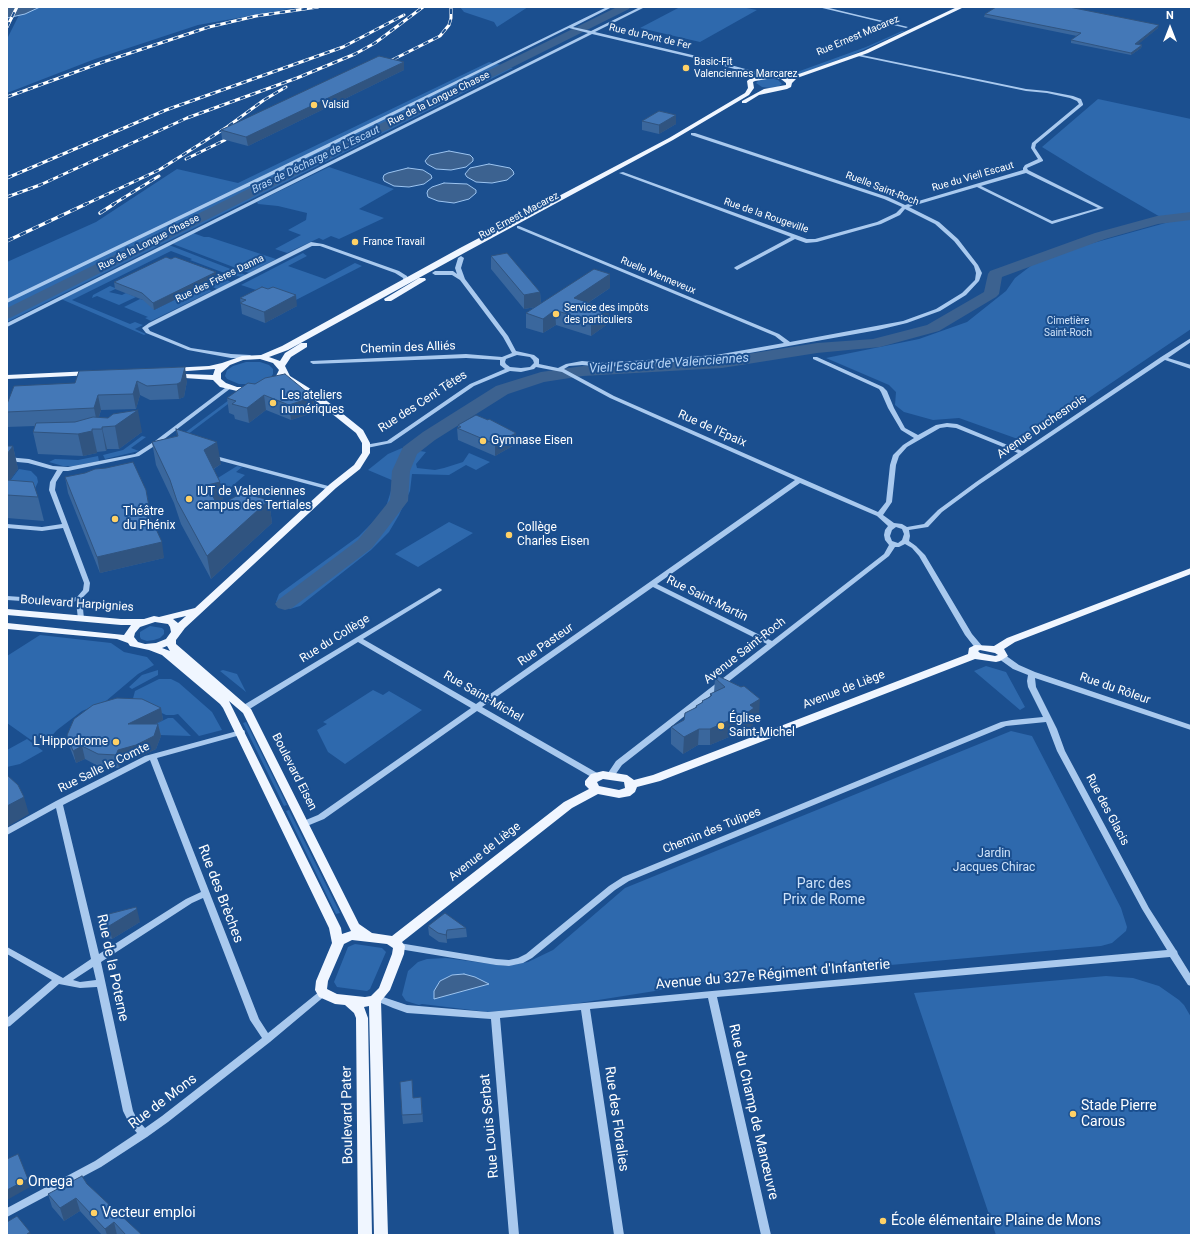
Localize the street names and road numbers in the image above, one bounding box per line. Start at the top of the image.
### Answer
street label: Rue Ernest Macarez [815,13,901,59]
street label: Rue du Pont de Fer [608,22,692,52]
street label: Rue de la Longue Chasse [386,69,492,129]
street label: Rue du Vieil Escaut [931,160,1015,194]
street label: Ruelle Saint-Roch [844,169,920,209]
street label: Rue Ernest Macarez [477,190,561,242]
street label: Rue de la Rougeville [722,196,810,236]
street label: Rue de la Longue Chasse [96,212,202,274]
street label: Rue des Frères Danna [174,252,266,306]
street label: Ruelle Menneveux [619,255,697,297]
street label: Chemin des Alliés [360,339,456,357]
street label: Rue des Cent Têtes [376,368,470,436]
street label: Avenue Duchesnois [995,392,1089,462]
street label: Rue de l'Epaix [676,407,748,451]
street label: Rue Saint-Martin [664,573,750,625]
street label: Boulevard Harpignies [20,593,134,615]
street label: Rue du Collège [297,612,373,666]
street label: Avenue Saint-Roch [701,615,789,687]
street label: Rue Pasteur [515,621,577,669]
street label: Rue Saint-Michel [441,668,525,726]
street label: Avenue de Liège [801,668,887,712]
street label: Rue du Rôleur [1078,670,1152,708]
street label: Boulevard Eisen [268,731,320,813]
street label: Rue Salle le Comte [56,740,152,796]
street label: Rue des Glacis [1082,772,1132,848]
street label: Chemin des Tulipes [661,805,763,857]
street label: Avenue de Liège [446,819,524,885]
street label: Rue des Brèches [194,843,246,945]
street label: Rue de la Poterne [92,913,132,1023]
street label: Avenue du 327e Régiment d'Infanterie [655,956,891,994]
street label: Rue du Champ de Manœuvre [725,1022,781,1202]
street label: Rue des Floralies [600,1065,632,1173]
street label: Boulevard Pater [339,1066,357,1164]
street label: Rue de Mons [126,1071,200,1133]
street label: Rue Louis Serbat [477,1073,503,1179]

